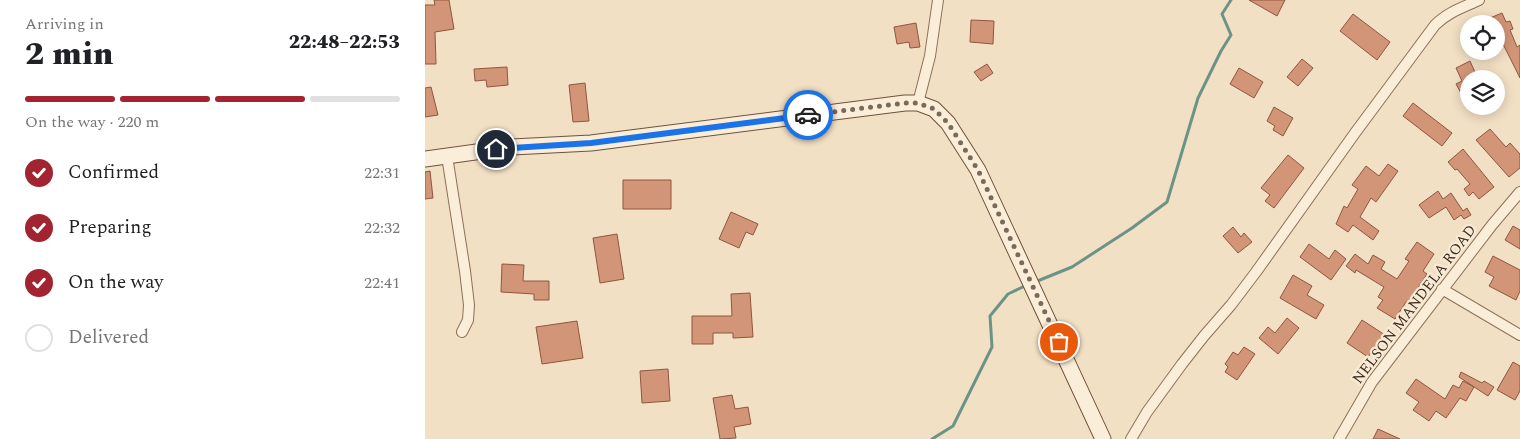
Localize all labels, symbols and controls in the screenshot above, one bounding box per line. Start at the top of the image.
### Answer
text: Arriving in [25,12,104,36]
map controls [1460,15,1505,115]
button: locate [1460,15,1505,60]
text: 22:48–22:53 [289,28,400,57]
text: 2 min [25,30,113,79]
button: layers [1460,70,1505,115]
courier [783,90,833,140]
icon: car [794,101,822,129]
text: On the way · 220 m [25,110,159,134]
pin [475,128,517,170]
icon: home [482,135,510,163]
text: Confirmed [68,158,159,187]
icon: check [25,159,53,187]
text: 22:31 [364,161,400,185]
text: Preparing [68,213,152,242]
icon: check [25,214,53,242]
text: 22:32 [364,216,400,240]
street label: NELSON MANDELA ROAD [1347,220,1482,389]
text: On the way [68,268,164,297]
icon: check [25,269,53,297]
text: 22:41 [364,271,400,295]
pin [1038,321,1080,363]
text: Delivered [68,323,149,352]
icon: bag [1045,328,1073,356]

